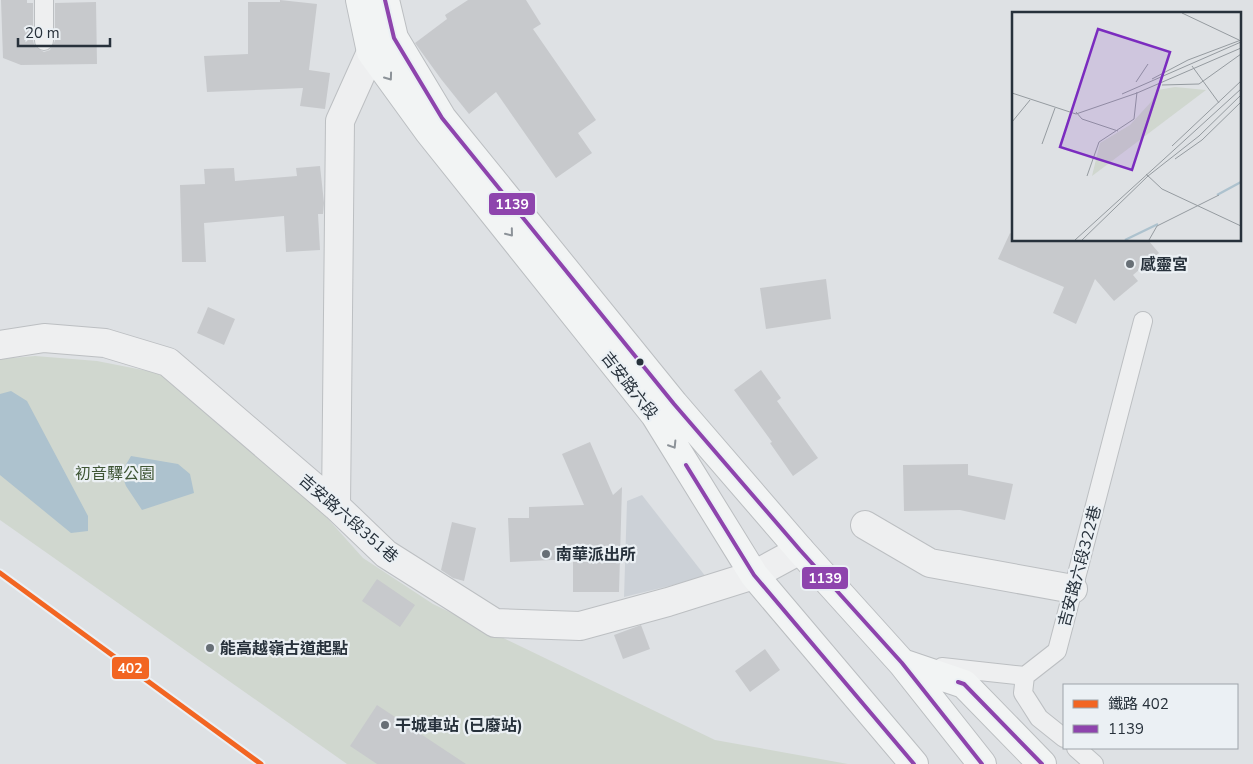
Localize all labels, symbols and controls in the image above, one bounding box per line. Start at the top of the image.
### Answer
inset map [1012,12,1240,241]
scale bar [18,15,110,47]
text: 20 m [25,23,60,43]
one-way arrow [383,71,392,81]
line badge: 1139 [488,192,536,216]
text: 1139 [495,195,529,214]
one-way arrow [504,227,512,236]
place label: 感靈宮 [1140,254,1188,276]
marker: 感靈宮 [1124,258,1136,270]
street label: 吉安路六段 [596,347,663,424]
unlabelled marker [635,357,645,367]
one-way arrow [667,439,677,448]
park label: 初音驛公園 [75,463,155,485]
street label: 吉安路六段351巷 [294,470,403,568]
street label: 吉安路六段322巷 [1053,503,1107,629]
place label: 南華派出所 [556,544,636,566]
marker: 南華派出所 [540,548,552,560]
line badge: 1139 [801,566,849,590]
text: 1139 [808,569,842,588]
place label: 能高越嶺古道起點 [220,638,348,660]
marker: 能高越嶺古道起點 [204,642,216,654]
line badge: 402 [111,656,150,680]
text: 402 [117,659,143,678]
legend [1063,684,1238,749]
text: 鐵路 402 [1108,694,1169,714]
place label: 干城車站 (已廢站) [395,715,523,737]
marker: 干城車站 (已廢站) [379,719,391,731]
text: 1139 [1108,719,1144,739]

